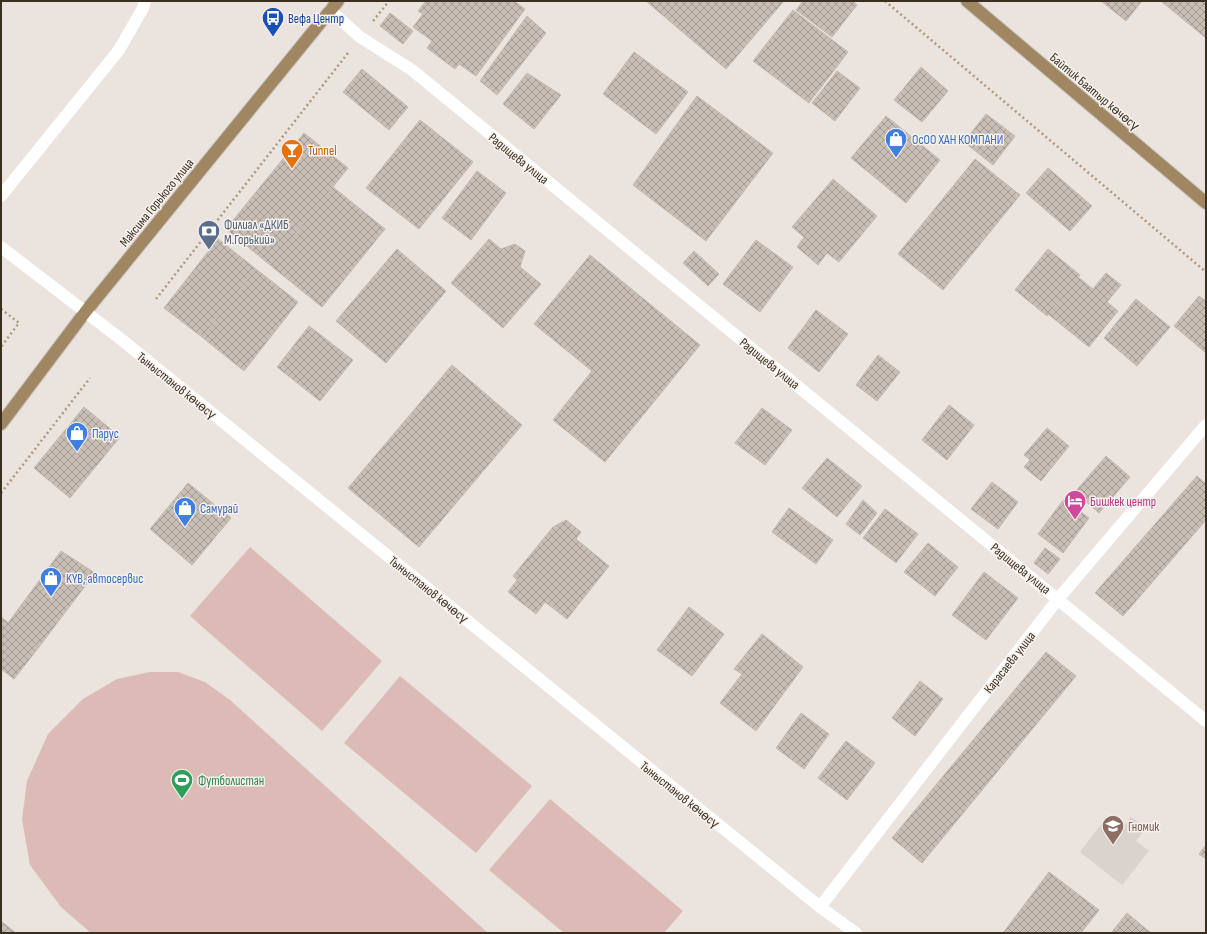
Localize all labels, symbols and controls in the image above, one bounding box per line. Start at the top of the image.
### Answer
bus stop icon: Вефа Центр [260,5,286,38]
place label: Вефа Центр [288,11,344,27]
street label: Байтик Баатыр көчөсү [1046,50,1143,134]
shop icon: ОсОО ХАН КОМПАНИ [883,126,909,159]
street label: Радищева улица [485,130,552,188]
place label: ОсОО ХАН КОМПАНИ [912,132,1003,148]
bar icon: Tunnel [279,137,305,170]
place label: Tunnel [308,143,337,159]
street label: Максима Горького улица [116,155,197,250]
place label: Филиал «ДКИБ М.Горький» [224,217,289,248]
bank icon: Филиал «ДКИБ М.Горький» [196,218,222,251]
street label: Радищева улица [736,335,803,393]
street label: Тыныстанов көчөсү [133,349,220,423]
shop icon: Парус [64,420,90,453]
place label: Парус [92,426,119,442]
hotel icon: Бишкек центр [1062,488,1088,521]
place label: Бишкек центр [1090,494,1156,510]
shop icon: Самурай [172,495,198,528]
place label: Самурай [200,501,238,517]
street label: Радищева улица [987,540,1054,598]
street label: Тыныстанов көчөсү [385,553,472,627]
shop icon: KYB, автосервис [38,565,64,598]
place label: KYB, автосервис [66,571,143,587]
street label: Карасаева улица [981,628,1039,697]
street label: Тыныстанов көчөсү [636,758,723,832]
sports icon: Футболистан [169,767,195,800]
place label: Футболистан [198,773,264,789]
school or university icon: Гномик [1100,813,1126,846]
place label: Гномик [1128,819,1159,835]

